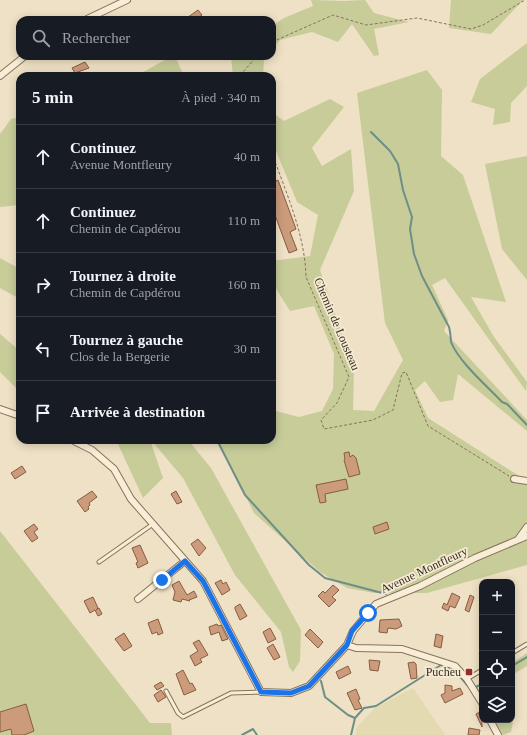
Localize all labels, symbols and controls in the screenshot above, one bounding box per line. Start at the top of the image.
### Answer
search box [16,16,276,60]
icon: search [30,27,52,49]
text: Rechercher [62,30,130,46]
text: 5 min [32,88,73,107]
text: À pied · 340 m [181,90,260,105]
text: Continuez [70,140,136,156]
icon: ahead [32,146,54,168]
text: 40 m [234,149,260,164]
text: Avenue Montfleury [70,157,172,172]
text: Continuez [70,204,136,220]
icon: ahead [32,210,54,232]
text: 110 m [228,213,260,228]
text: Chemin de Capdérou [70,221,180,236]
text: Tournez à droite [70,268,176,284]
icon: right [32,274,54,296]
street label: Chemin de Lousteau [311,276,363,372]
text: 160 m [227,277,260,292]
text: Chemin de Capdérou [70,285,180,300]
text: Tournez à gauche [70,332,183,348]
icon: left [32,338,54,360]
text: 30 m [234,341,260,356]
text: Clos de la Bergerie [70,349,170,364]
icon: arrive [32,402,54,424]
text: Arrivée à destination [70,404,205,420]
street label: Avenue Montfleury [378,544,470,596]
route end [153,571,171,589]
map controls [479,579,515,723]
button: + [479,579,515,615]
route start [359,604,377,622]
button: − [479,615,515,651]
button: locate [479,651,515,687]
place label: Pucheu [426,665,461,679]
marker: Pucheu [464,667,474,677]
button: layers [479,687,515,723]

